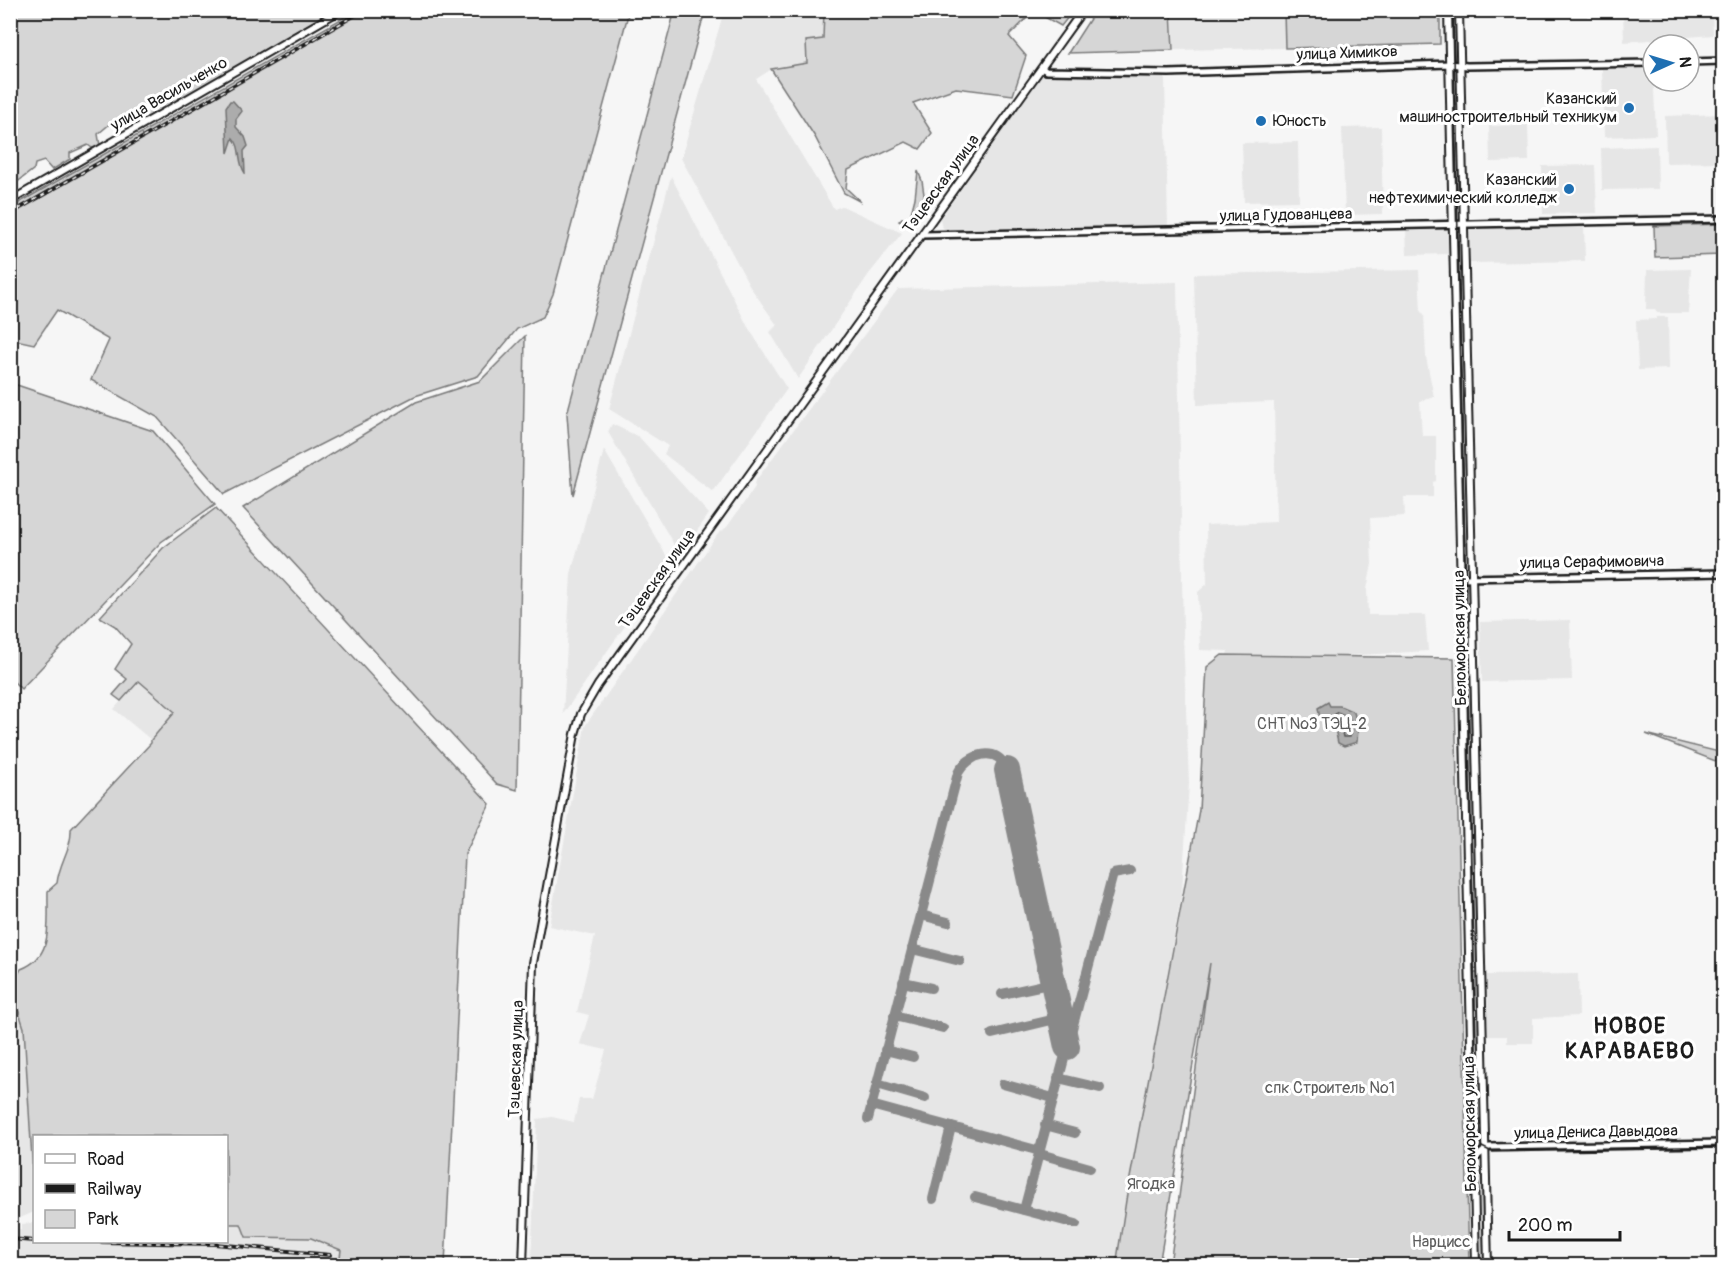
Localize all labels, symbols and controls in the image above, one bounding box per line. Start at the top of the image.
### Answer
north arrow [1641,33,1701,93]
street label: улица Химиков [1295,41,1398,65]
street label: улица Васильченко [106,52,231,136]
text: N [1675,56,1695,68]
place label: Казанский машиностроительный техникум [1399,89,1617,127]
marker: Казанский машиностроительный техникум [1622,101,1636,115]
place label: Юность [1273,111,1327,131]
marker: Юность [1254,114,1268,128]
street label: Тэцевская улица [898,130,984,238]
place label: Казанский нефтехимический колледж [1369,170,1558,208]
marker: Казанский нефтехимический колледж [1562,182,1576,196]
street label: улица Гудованцева [1219,204,1352,226]
street label: Тэцевская улица [614,525,700,633]
street label: улица Серафимовича [1519,551,1664,573]
street label: Беломорская улица [1449,570,1471,706]
park label: СНТ №3 ТЭЦ-2 [1257,714,1367,734]
street label: Тэцевская улица [504,1000,528,1118]
district label: НОВОЕ КАРАВАЕВО [1565,1012,1695,1065]
street label: Беломорская улица [1459,1056,1481,1192]
park label: спк Строитель №1 [1265,1078,1395,1098]
street label: улица Дениса Давыдова [1513,1121,1678,1143]
legend [33,1135,228,1243]
text: Road [87,1148,124,1171]
park label: Ягодка [1127,1174,1175,1194]
text: Railway [87,1178,142,1201]
scale bar [1509,1204,1620,1242]
text: Park [87,1208,119,1231]
text: 200 m [1518,1214,1573,1237]
park label: Нарцисс [1412,1232,1470,1252]

